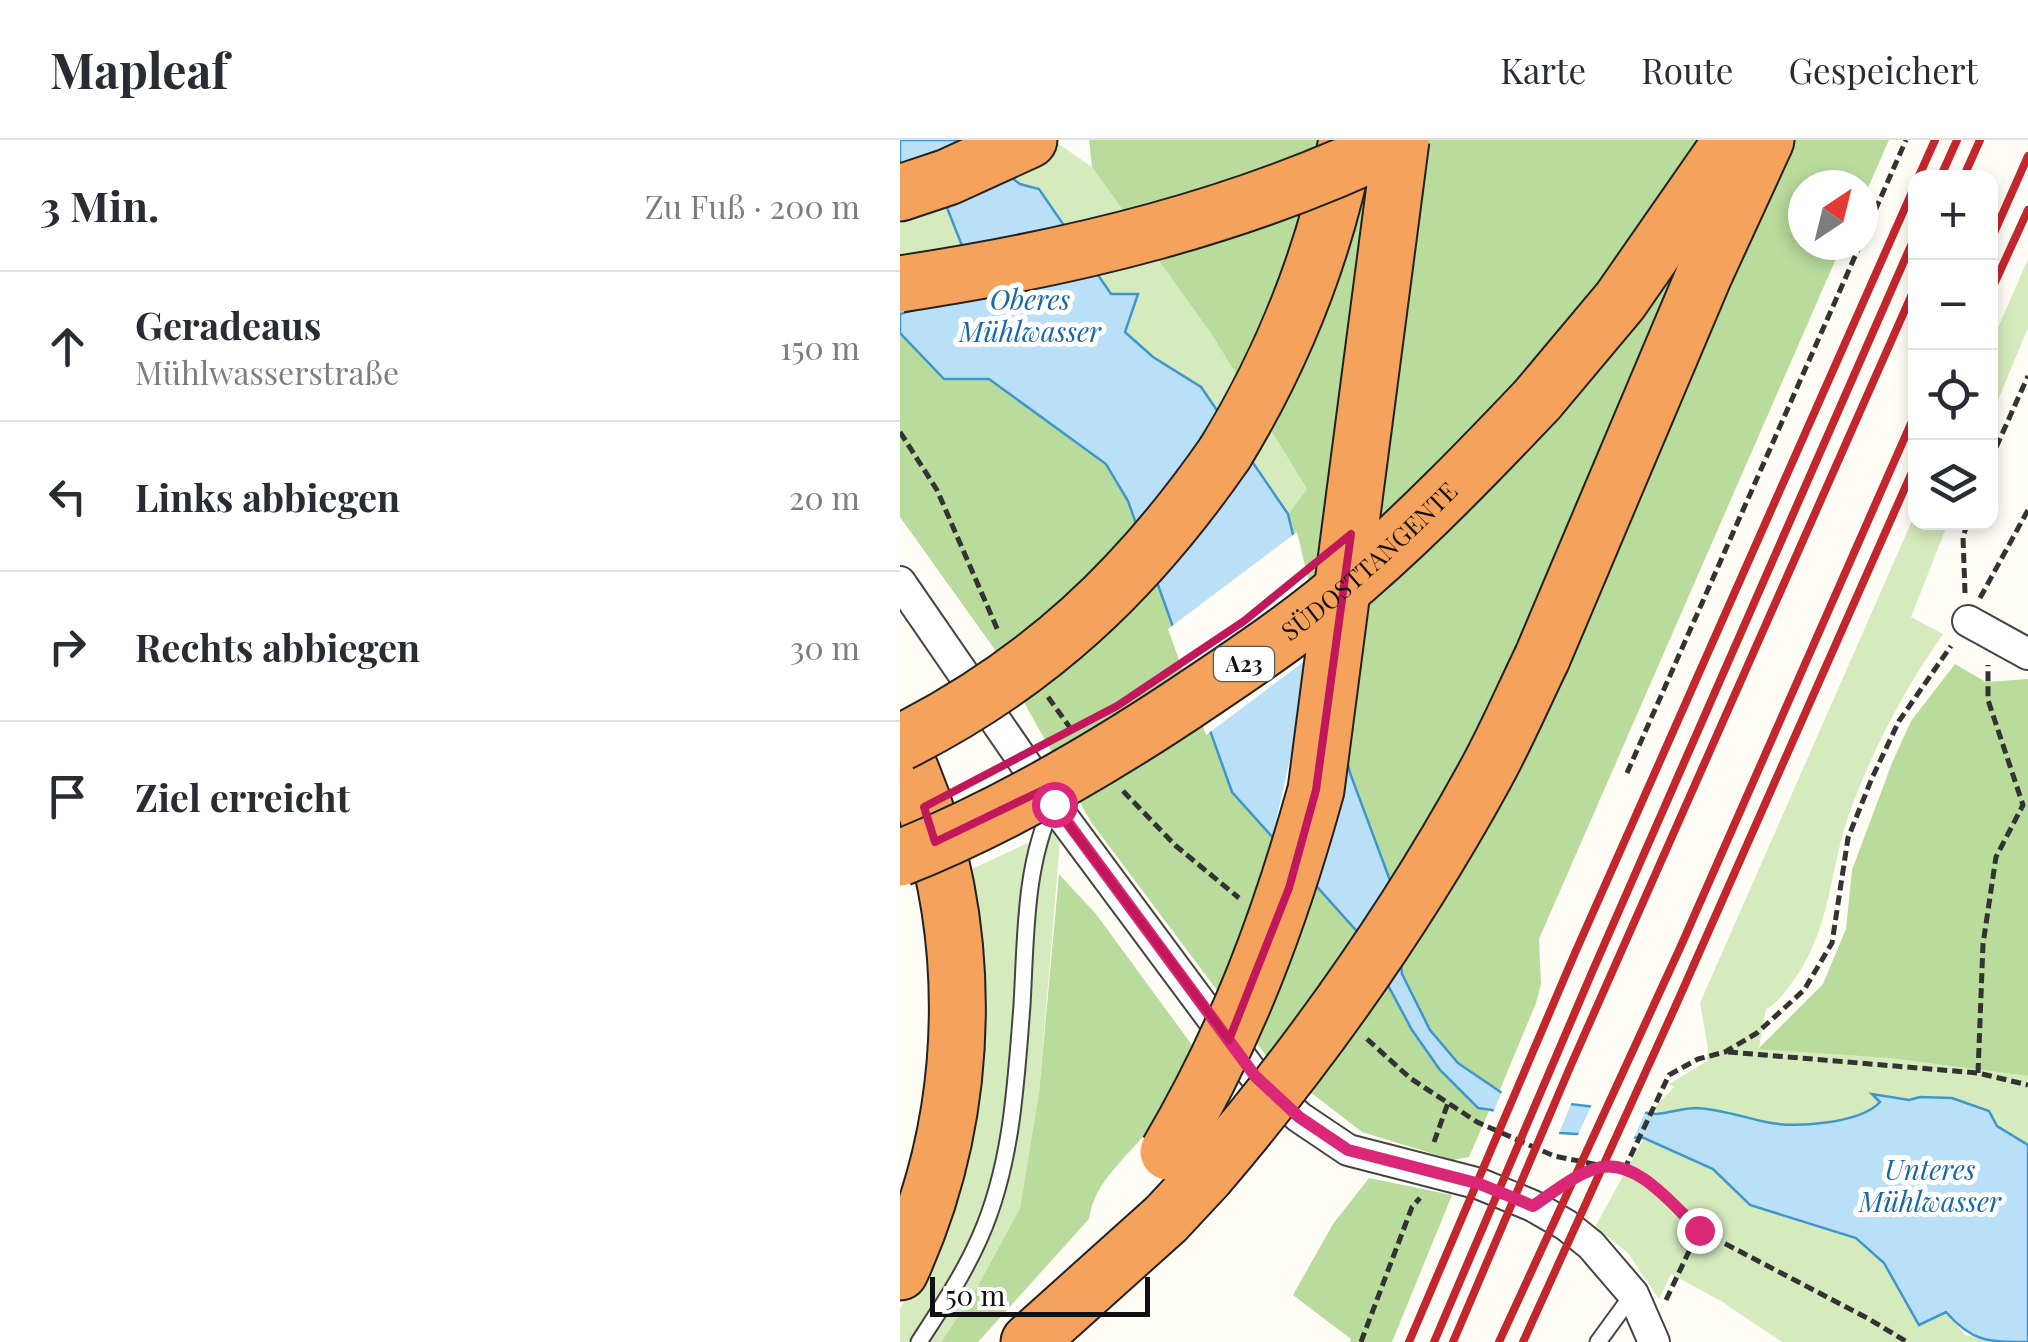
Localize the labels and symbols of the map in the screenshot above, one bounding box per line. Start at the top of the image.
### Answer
north arrow [1788,170,1878,260]
water label: Oberes Mühlwasser [958,280,1102,349]
street label: SÜDOSTTANGENTE [1274,474,1464,647]
road number: A23 [1214,647,1274,681]
route start [1032,782,1078,828]
water label: Unteres Mühlwasser [1858,1150,2002,1219]
route end [1677,1208,1723,1254]
scale bar [930,1272,1150,1316]

